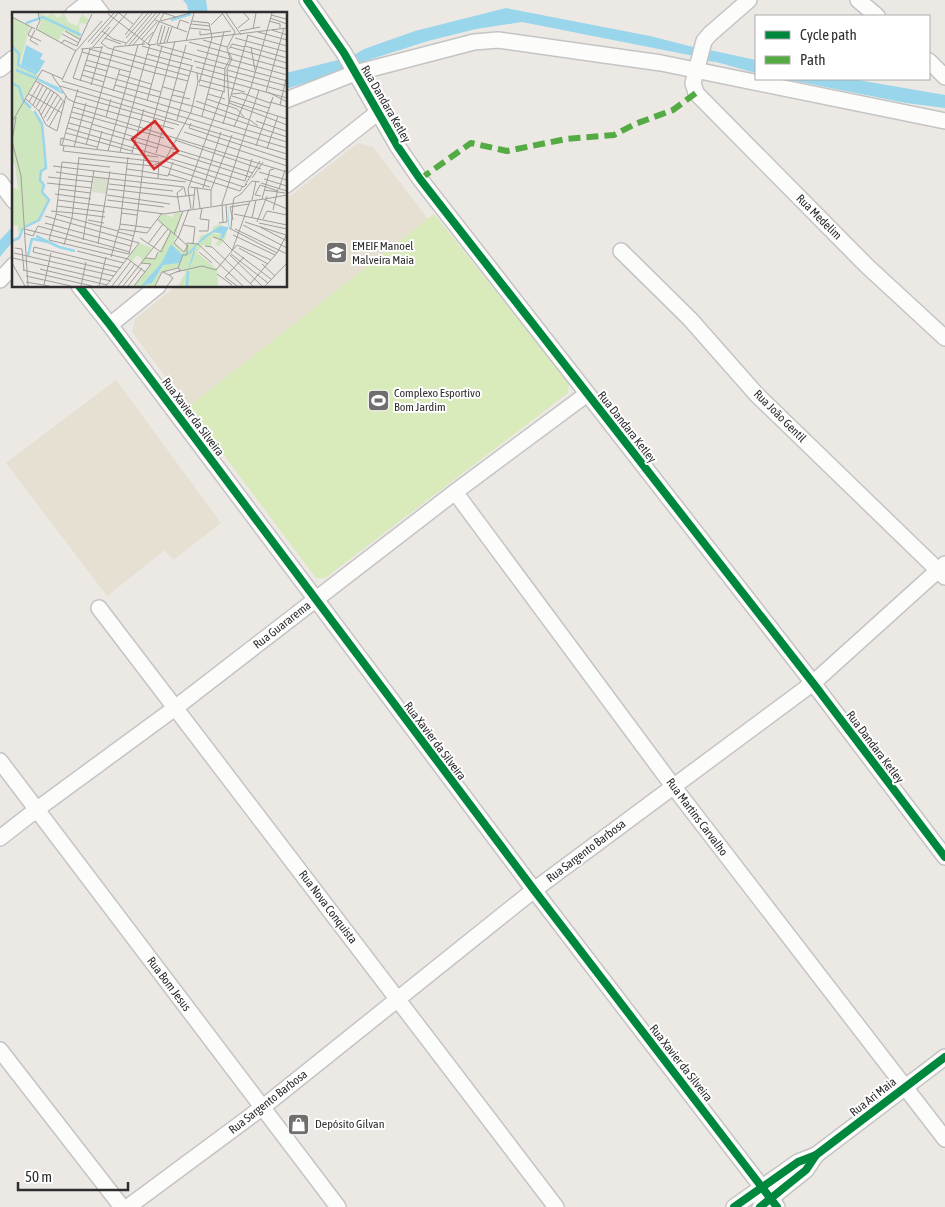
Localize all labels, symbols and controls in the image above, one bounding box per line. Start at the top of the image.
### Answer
inset map [12,12,288,288]
legend [755,15,930,80]
text: Cycle path [800,26,857,43]
text: Path [800,51,826,68]
street label: Rua Dandara Ketley [358,63,414,145]
street label: Rua Medelim [793,191,845,243]
place label: EMEIF Manoel Malveira Maia [352,239,414,267]
school or university icon: EMEIF Manoel Malveira Maia [324,241,348,265]
street label: Rua Xavier da Silveira [159,375,227,459]
place label: Complexo Esportivo Bom Jardim [394,386,481,414]
street label: Rua João Gentil [751,387,810,446]
sports icon: Complexo Esportivo Bom Jardim [366,388,390,412]
street label: Rua Dandara Ketley [595,388,659,466]
street label: Rua Guararema [251,598,313,652]
street label: Rua Xavier da Silveira [401,699,469,783]
street label: Rua Dandara Ketley [843,708,907,786]
street label: Rua Martins Carvalho [663,775,731,859]
street label: Rua Sargento Barbosa [544,817,628,885]
street label: Rua Nova Conquista [296,868,360,946]
street label: Rua Bom Jesus [144,954,194,1014]
street label: Rua Xavier da Silveira [647,1022,715,1104]
street label: Rua Sargento Barbosa [226,1067,310,1137]
street label: Rua Ari Maia [847,1075,899,1119]
shop icon: Depósito Gilvan [287,1112,311,1136]
place label: Depósito Gilvan [315,1117,385,1131]
scale bar [18,1160,128,1192]
text: 50 m [25,1168,52,1185]

